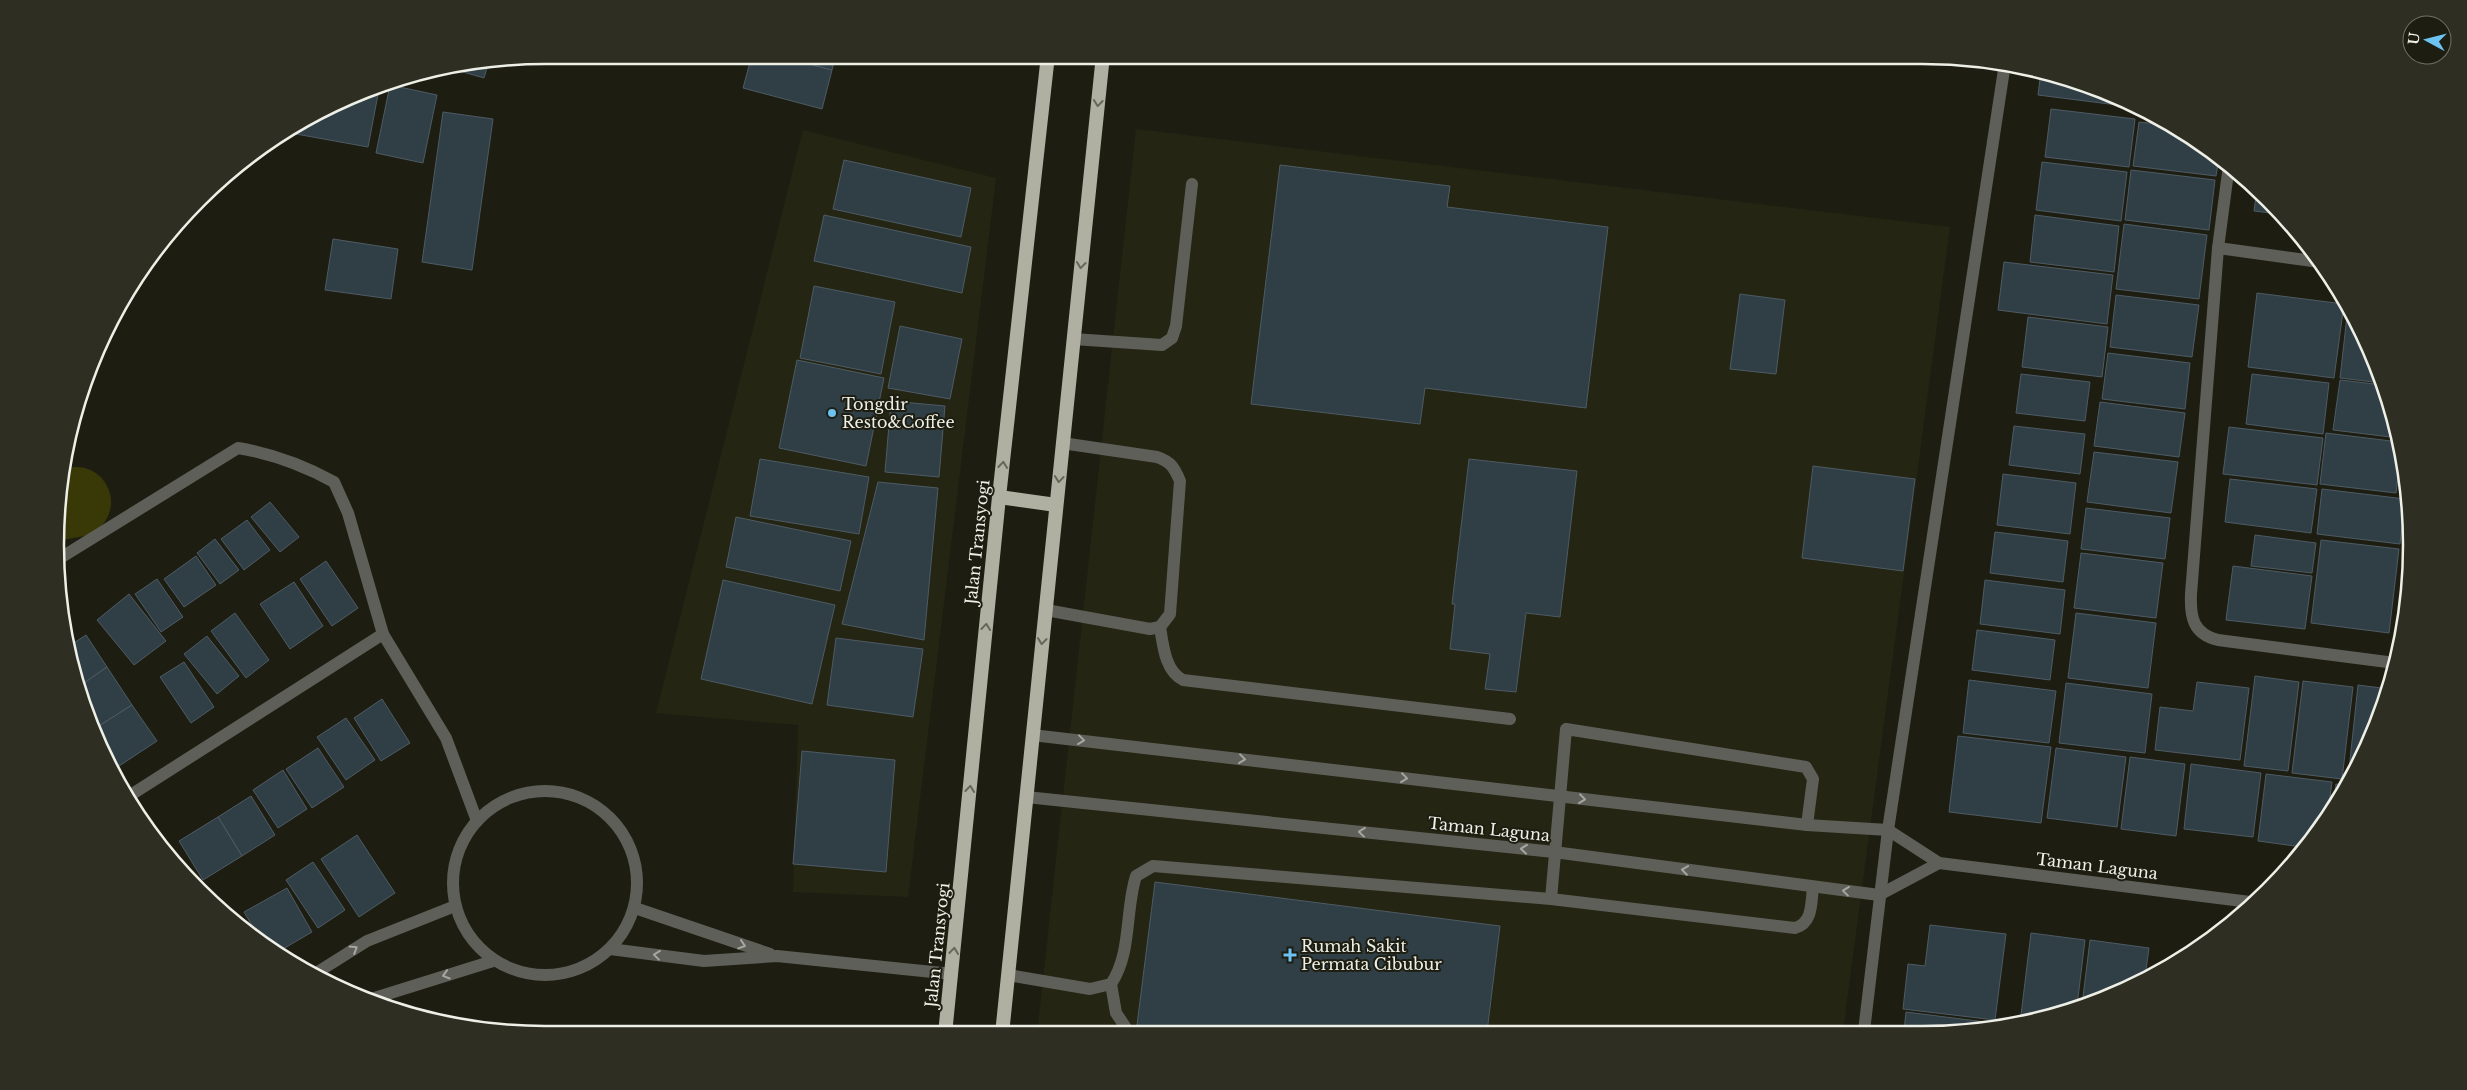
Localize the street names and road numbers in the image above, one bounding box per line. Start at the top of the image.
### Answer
street label: Jalan Transyogi [960,478,994,607]
street label: Taman Laguna [1427,813,1551,845]
street label: Taman Laguna [2035,849,2159,883]
street label: Jalan Transyogi [920,881,954,1010]

